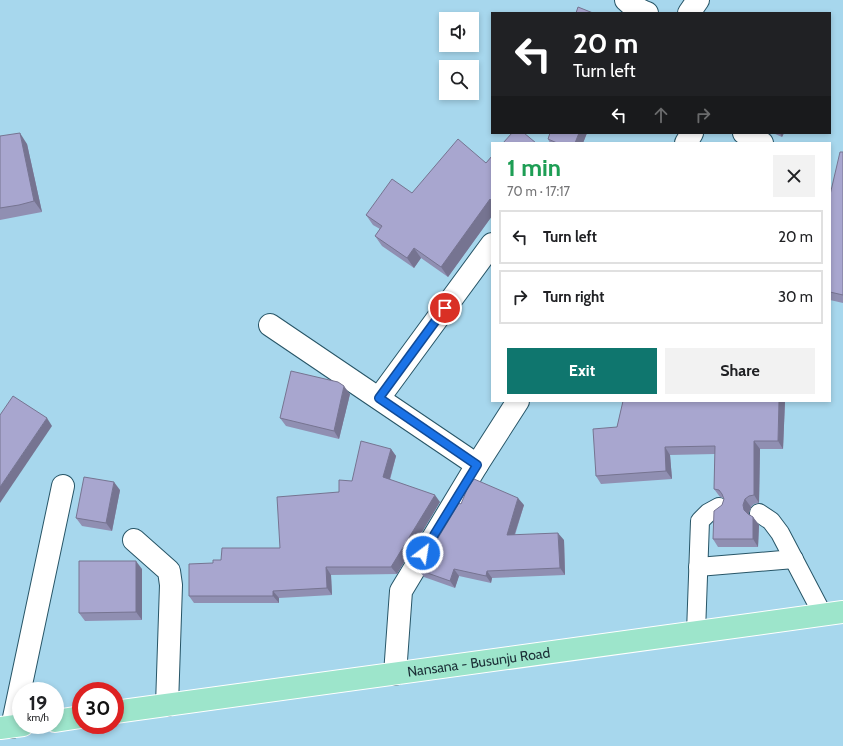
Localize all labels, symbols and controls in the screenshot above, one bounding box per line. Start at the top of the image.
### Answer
map controls [439,12,479,100]
button: sound [439,12,479,52]
text: 20 m [573,26,638,60]
icon: left [507,28,559,80]
button: search [439,60,479,100]
text: Turn left [573,60,636,82]
icon: left [608,104,630,126]
icon: ahead [650,104,672,126]
icon: right [692,104,714,126]
text: 1 min [507,153,561,182]
button: close [773,155,815,197]
text: 70 m · 17:17 [507,183,570,199]
icon: left [509,226,531,248]
text: Turn left [543,228,597,246]
text: 20 m [778,228,813,246]
icon: right [509,286,531,308]
text: Turn right [543,288,604,306]
text: 30 m [778,288,813,306]
pin [428,291,462,325]
icon: arrive [434,297,456,319]
button: Exit [507,348,657,394]
button: Share [665,348,815,394]
position arrow [402,532,444,574]
street label: Nansana - Busunju Road [406,643,551,681]
speed limit sign: 30 [72,682,124,734]
text: 19 [29,691,47,715]
text: km/h [27,711,49,724]

